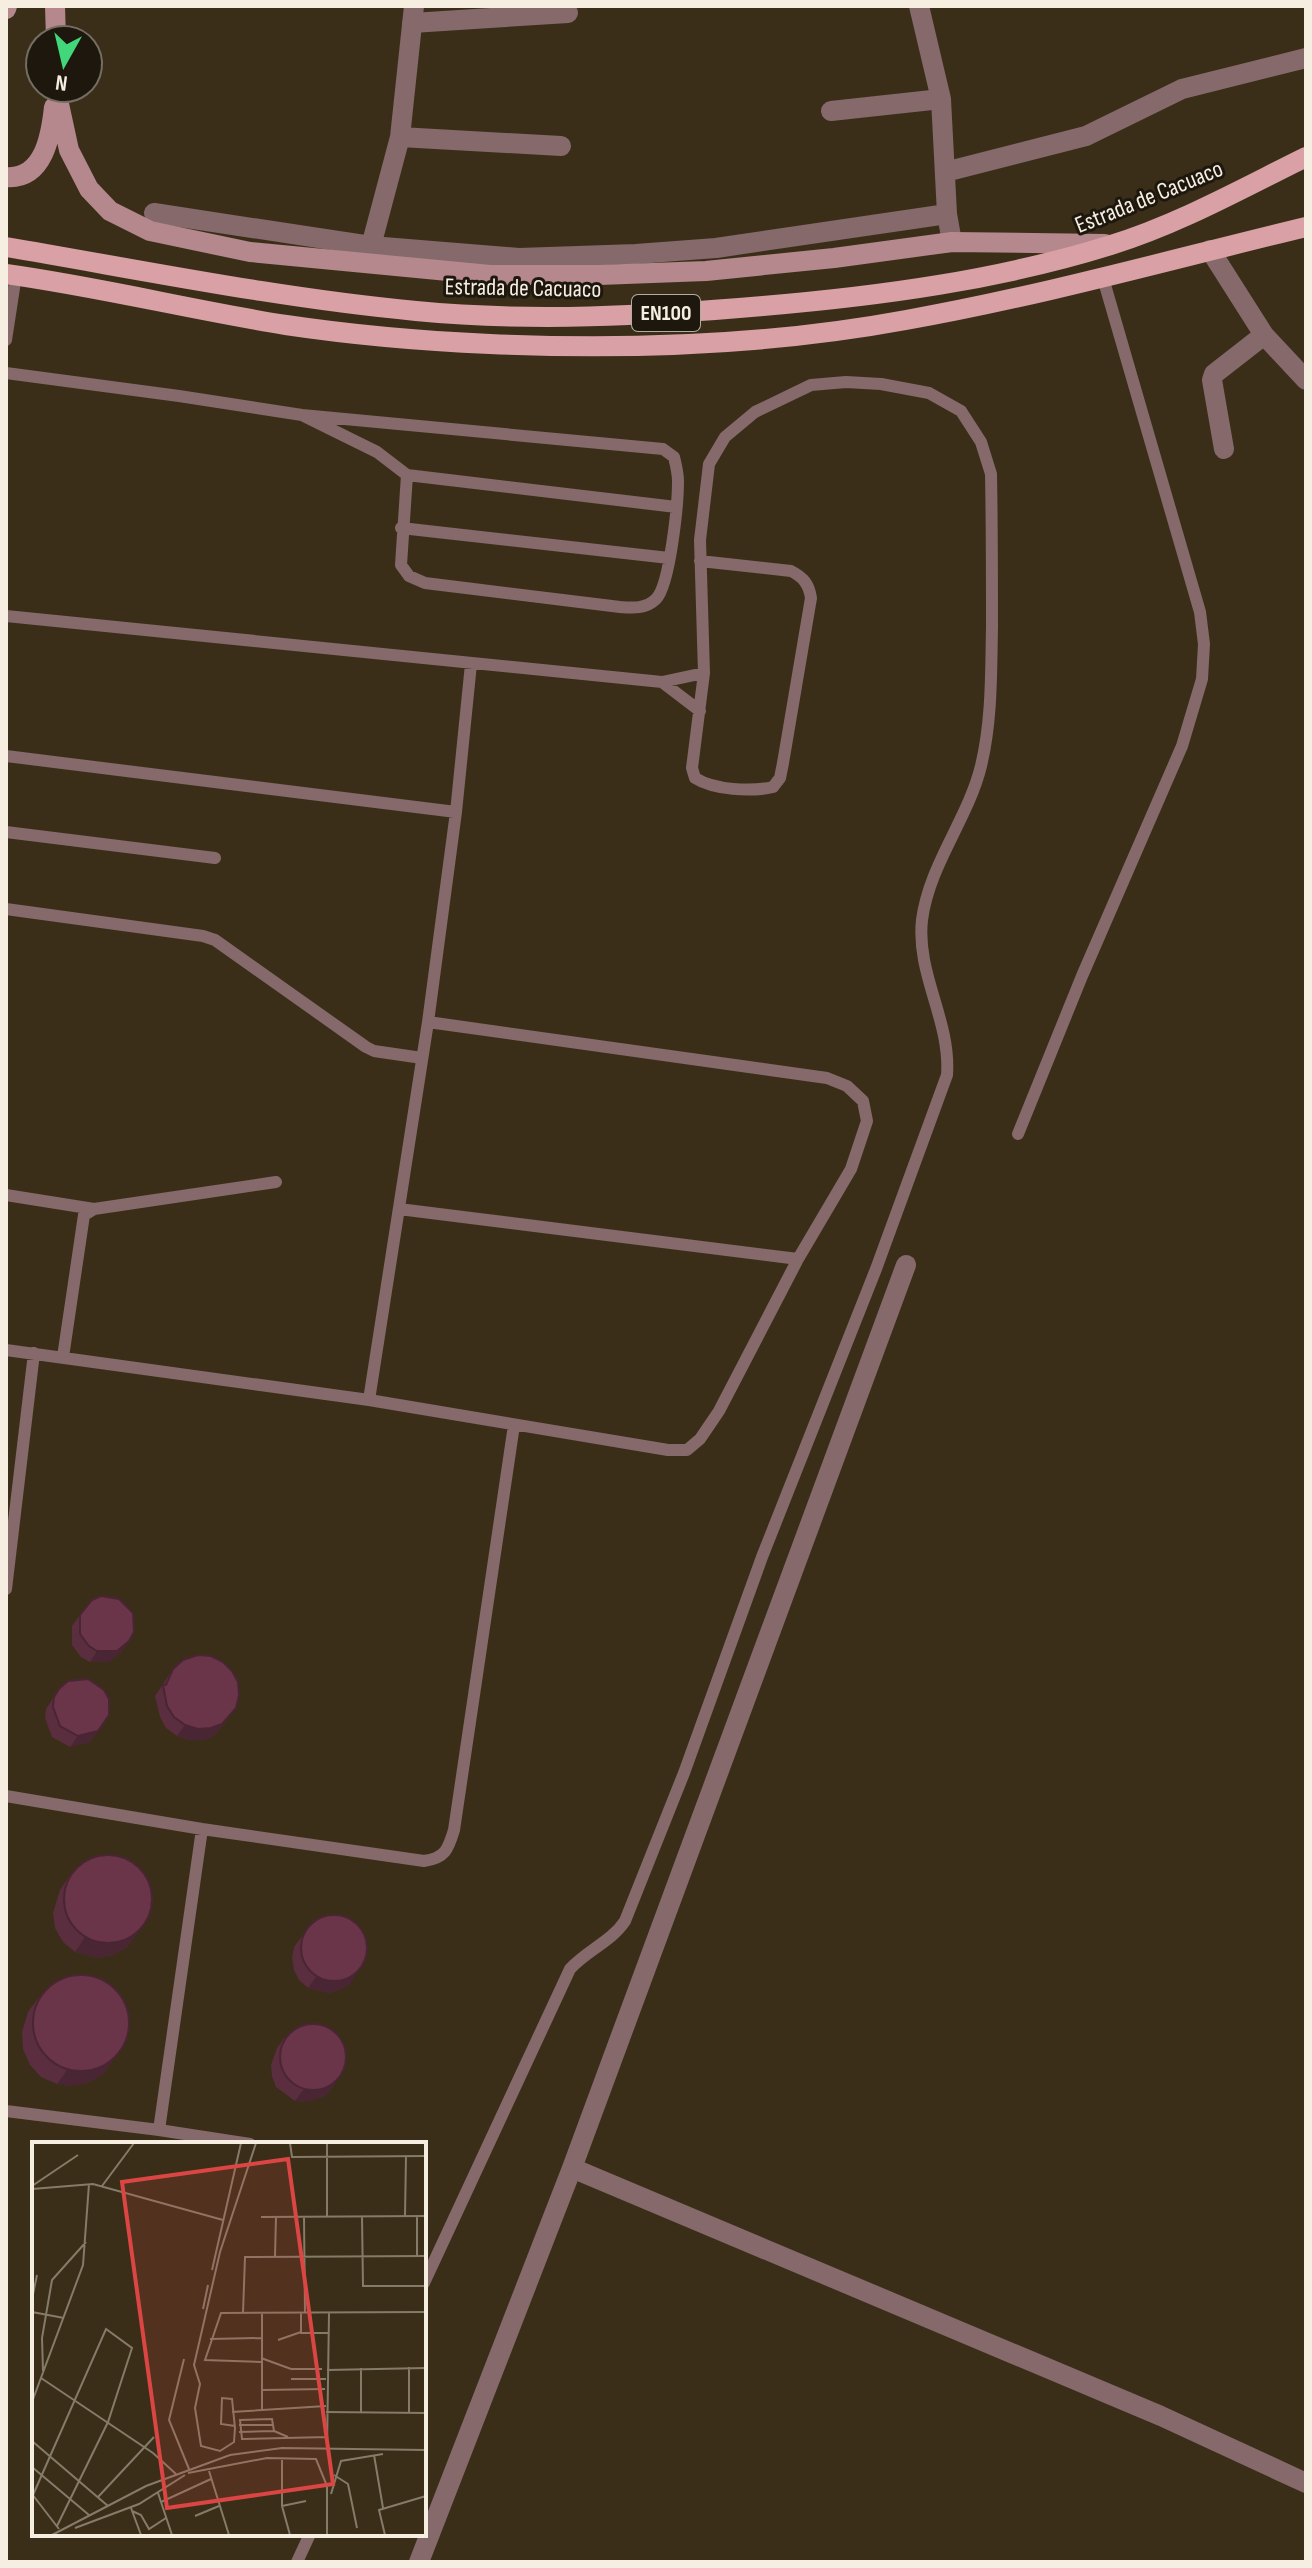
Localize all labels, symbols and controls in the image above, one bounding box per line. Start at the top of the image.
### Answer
north arrow [24,24,104,104]
text: N [54,68,69,97]
street label: Estrada de Cacuaco [1071,154,1227,240]
street label: Estrada de Cacuaco [444,272,602,304]
road number: EN100 [632,295,700,331]
inset map [32,2142,426,2536]

